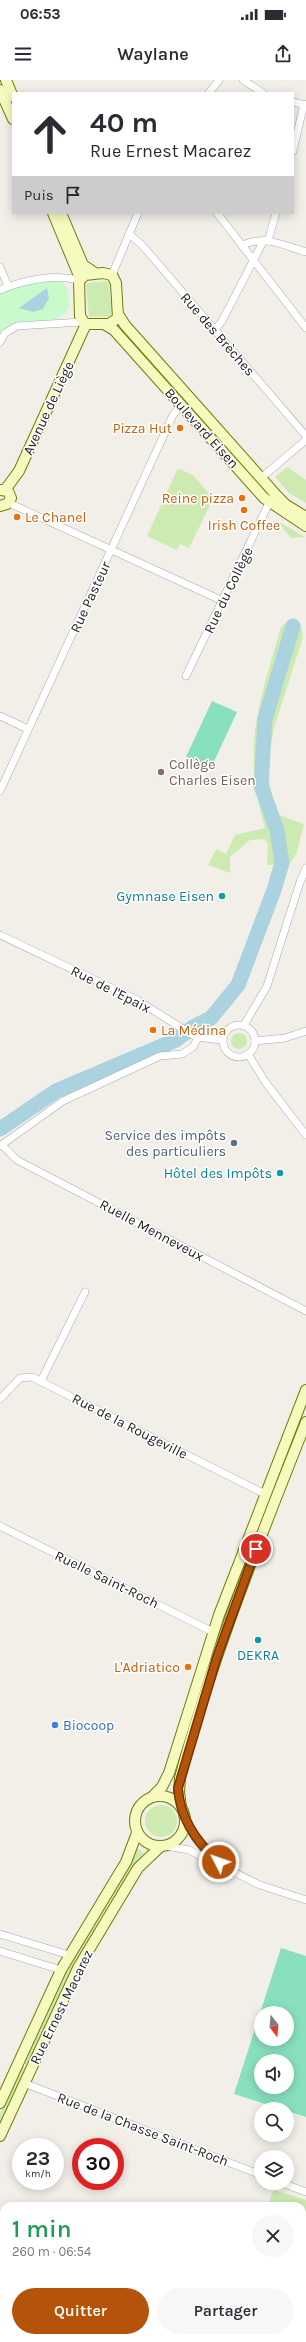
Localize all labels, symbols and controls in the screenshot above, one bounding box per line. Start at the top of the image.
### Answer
text: 06:53 [20,5,61,23]
icon: menu [12,43,34,65]
text: Waylane [117,43,189,65]
icon: share [272,43,294,65]
text: 40 m [90,106,158,139]
icon: ahead [24,108,76,160]
text: Rue Ernest Macarez [90,140,251,162]
icon: arrive [62,184,84,206]
text: Puis [24,186,54,204]
street label: Rue des Brèches [177,289,258,379]
street label: Avenue de Liège [19,359,78,458]
street label: Boulevard Eisen [161,385,242,472]
place label: Pizza Hut [113,420,172,437]
marker: Pizza Hut [175,423,185,433]
place label: Reine pizza [162,490,234,507]
marker: Reine pizza [237,493,247,503]
marker: Irish Coffee [239,505,249,515]
place label: Le Chanel [25,509,86,526]
marker: Le Chanel [12,512,22,522]
place label: Irish Coffee [208,517,280,534]
street label: Rue du Collège [200,544,257,636]
street label: Rue Pasteur [67,558,115,635]
place label: Collège Charles Eisen [169,756,256,789]
marker: Collège Charles Eisen [156,767,166,777]
place label: Gymnase Eisen [116,888,214,905]
marker: Gymnase Eisen [217,891,227,901]
street label: Rue de l'Epaix [68,962,154,1017]
place label: La Médina [161,1022,226,1039]
marker: La Médina [148,1025,158,1035]
place label: Service des impôts des particuliers [104,1127,226,1160]
marker: Service des impôts des particuliers [229,1138,239,1148]
place label: Hôtel des Impôts [164,1165,272,1182]
marker: Hôtel des Impôts [275,1168,285,1178]
street label: Ruelle Menneveux [97,1196,207,1265]
street label: Rue de la Rougeville [69,1390,190,1463]
pin [239,1532,273,1566]
icon: arrive [245,1538,267,1560]
street label: Ruelle Saint-Roch [52,1547,161,1612]
marker: DEKRA [253,1635,263,1645]
place label: DEKRA [237,1647,279,1664]
place label: L'Adriatico [114,1659,180,1676]
marker: L'Adriatico [183,1662,193,1672]
place label: Biocoop [63,1717,114,1734]
marker: Biocoop [50,1720,60,1730]
position arrow [198,1841,240,1883]
street label: Rue Ernest Macarez [26,1947,97,2067]
north arrow [254,2006,294,2046]
map controls [254,2006,294,2190]
button: sound [254,2054,294,2094]
street label: Rue de la Chasse Saint-Roch [55,2089,231,2170]
button: search [254,2102,294,2142]
speed limit sign: 30 [72,2138,124,2190]
text: 23 [26,2147,50,2170]
button: layers [254,2150,294,2190]
text: km/h [25,2168,51,2180]
text: 1 min [12,2215,72,2243]
button: close [252,2215,294,2257]
text: 260 m · 06:54 [12,2244,91,2259]
button: Quitter [12,2288,149,2334]
button: Partager [157,2288,294,2334]

